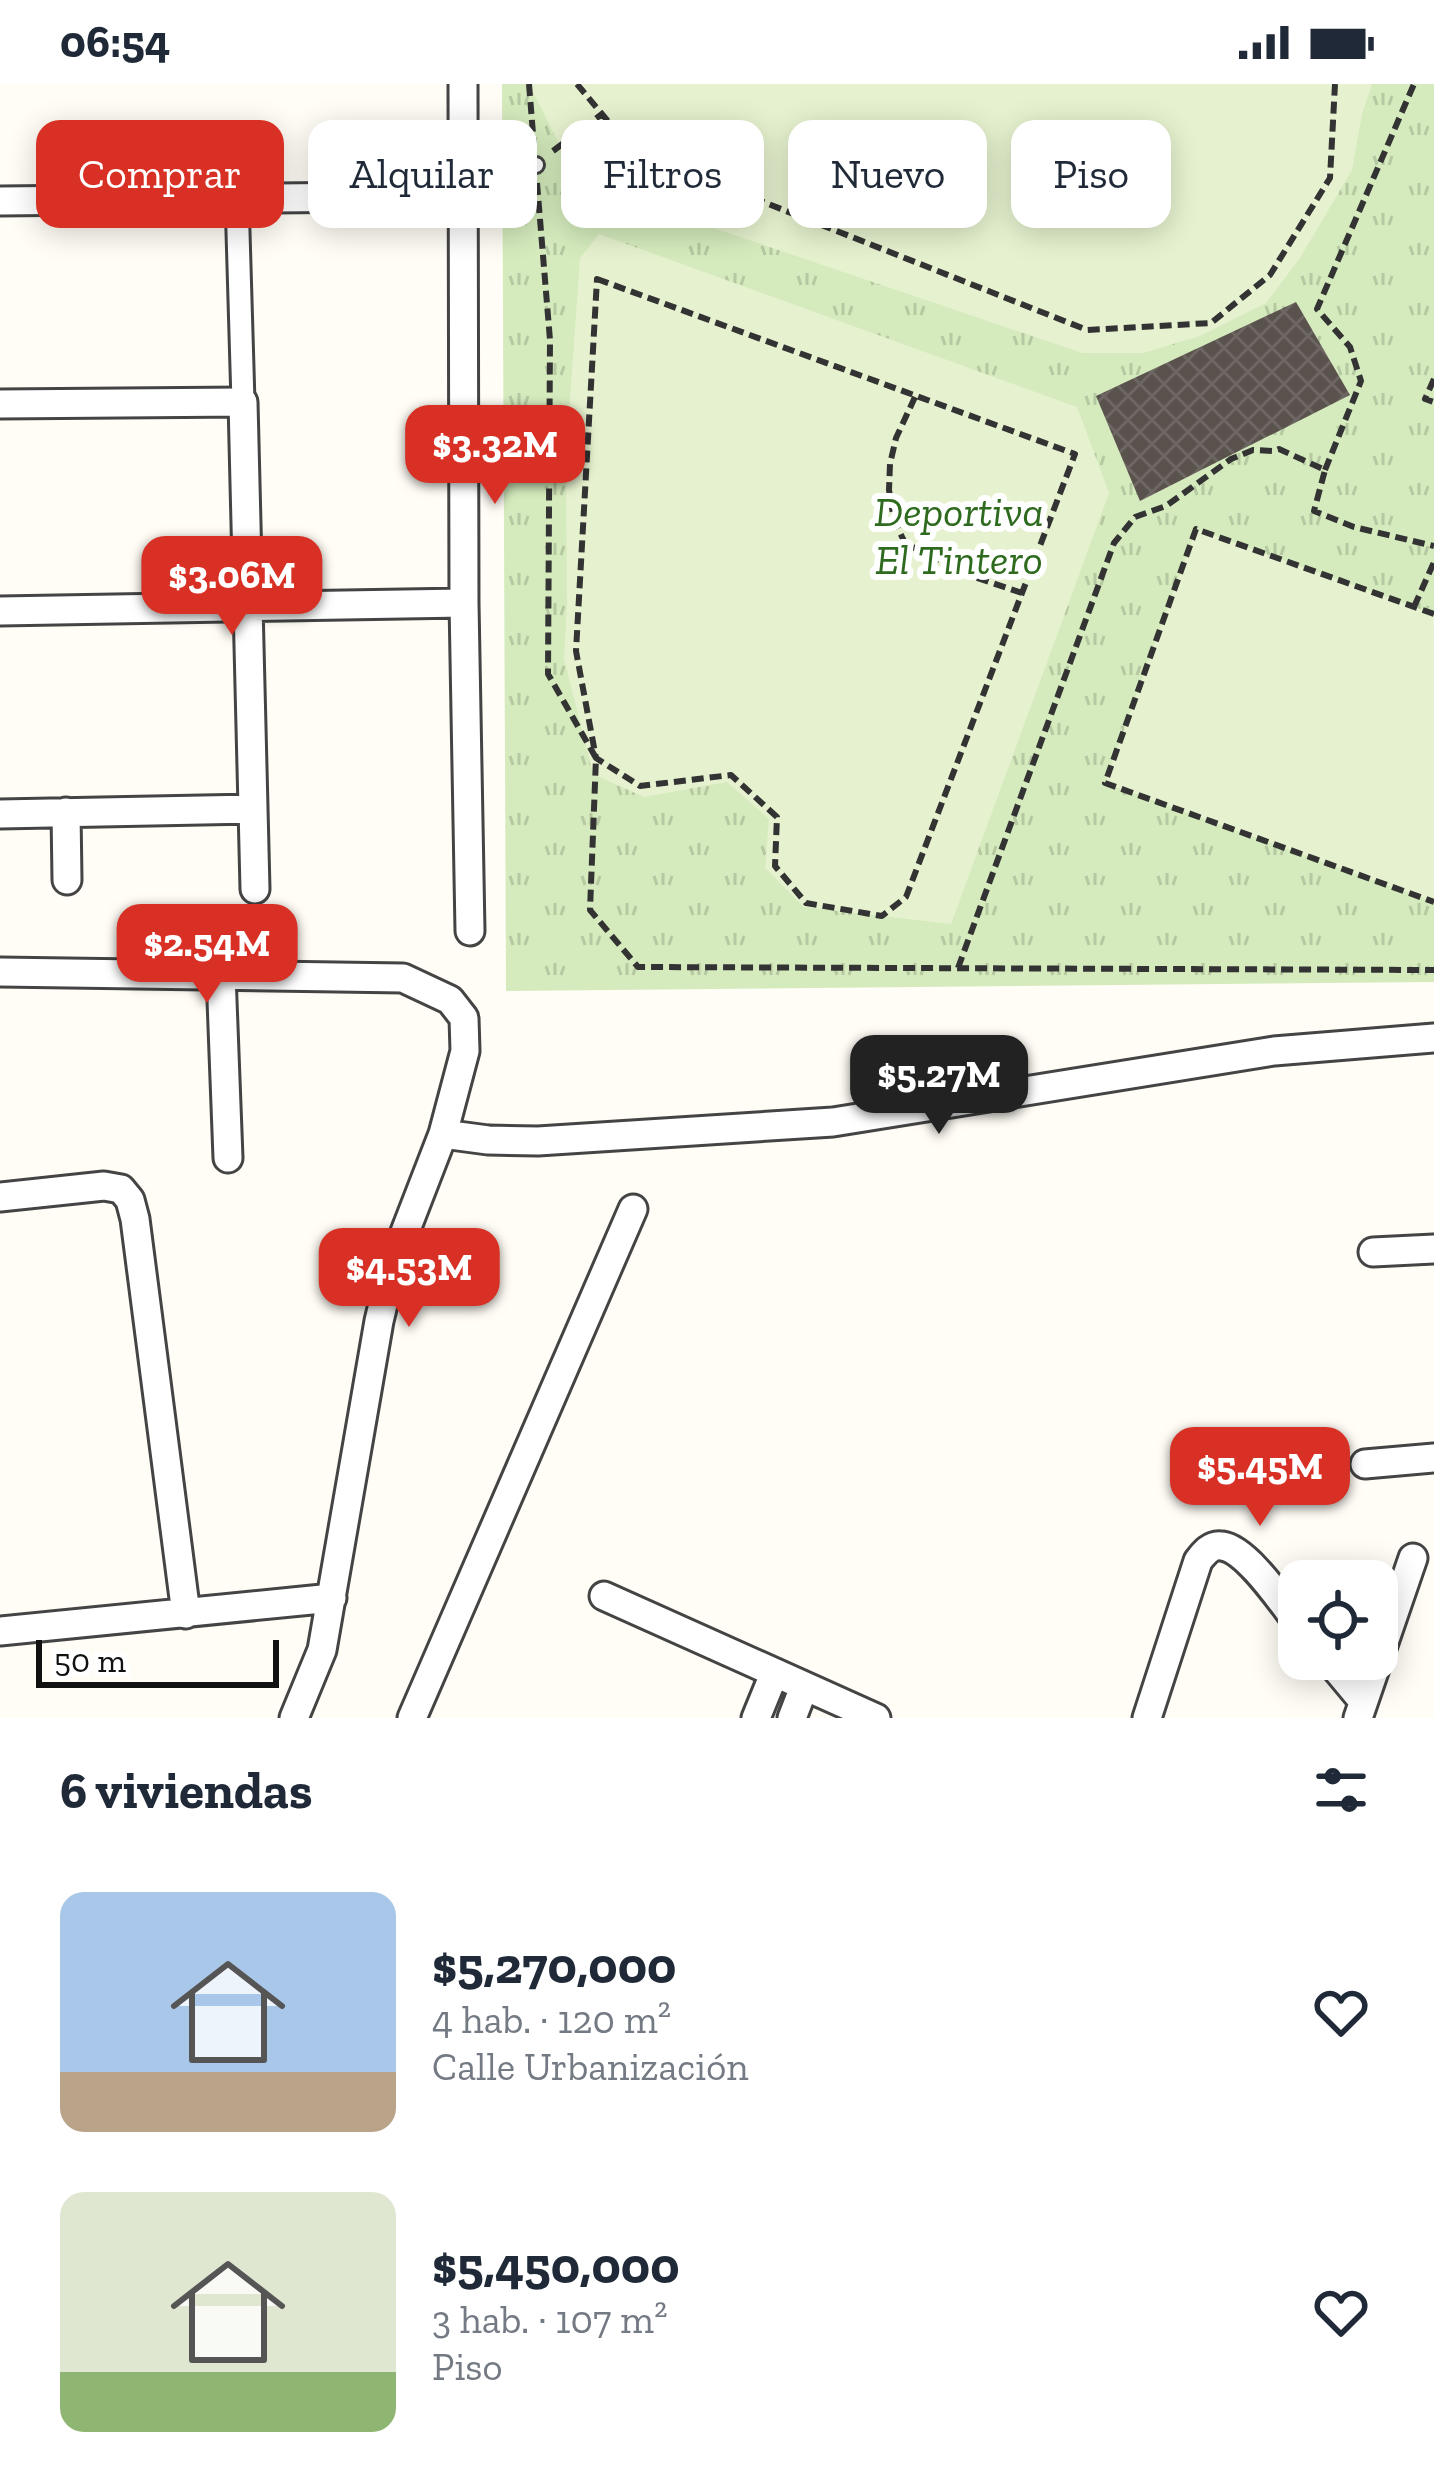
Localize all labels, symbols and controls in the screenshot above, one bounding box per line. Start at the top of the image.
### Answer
text: 06:54 [60,15,170,69]
chip: Comprar [36,120,284,228]
chip: Alquilar [308,120,537,228]
chip: Filtros [561,120,764,228]
chip: Nuevo [788,120,987,228]
chip: Piso [1011,120,1171,228]
pin: $3.32M [397,405,593,507]
text: $3.32M [432,420,558,467]
park label: Deportiva El Tintero [874,486,1044,585]
pin: $3.06M [134,536,330,638]
text: $3.06M [168,551,296,598]
pin: $2.54M [109,904,305,1006]
text: $2.54M [144,919,270,966]
pin: $5.27M [841,1035,1037,1137]
text: $5.27M [877,1050,1001,1097]
pin: $4.53M [311,1228,507,1330]
text: $4.53M [346,1243,472,1290]
pin: $5.45M [1162,1427,1358,1529]
text: $5.45M [1197,1442,1323,1489]
map controls [1278,1560,1398,1680]
button: locate [1278,1560,1398,1680]
scale bar [36,1634,279,1687]
text: 50 m [54,1641,126,1680]
icon: filters [1308,1757,1374,1823]
text: 6 viviendas [60,1760,312,1821]
text: $5,270,000 [432,1935,676,1996]
icon: home [156,1940,300,2084]
icon: heart [1308,1979,1374,2045]
text: 4 hab. · 120 m² [432,1996,671,2043]
text: Calle Urbanización [432,2043,749,2090]
text: $5,450,000 [432,2235,680,2296]
icon: home [156,2240,300,2384]
icon: heart [1308,2279,1374,2345]
text: 3 hab. · 107 m² [432,2296,667,2343]
text: Piso [432,2343,502,2390]

